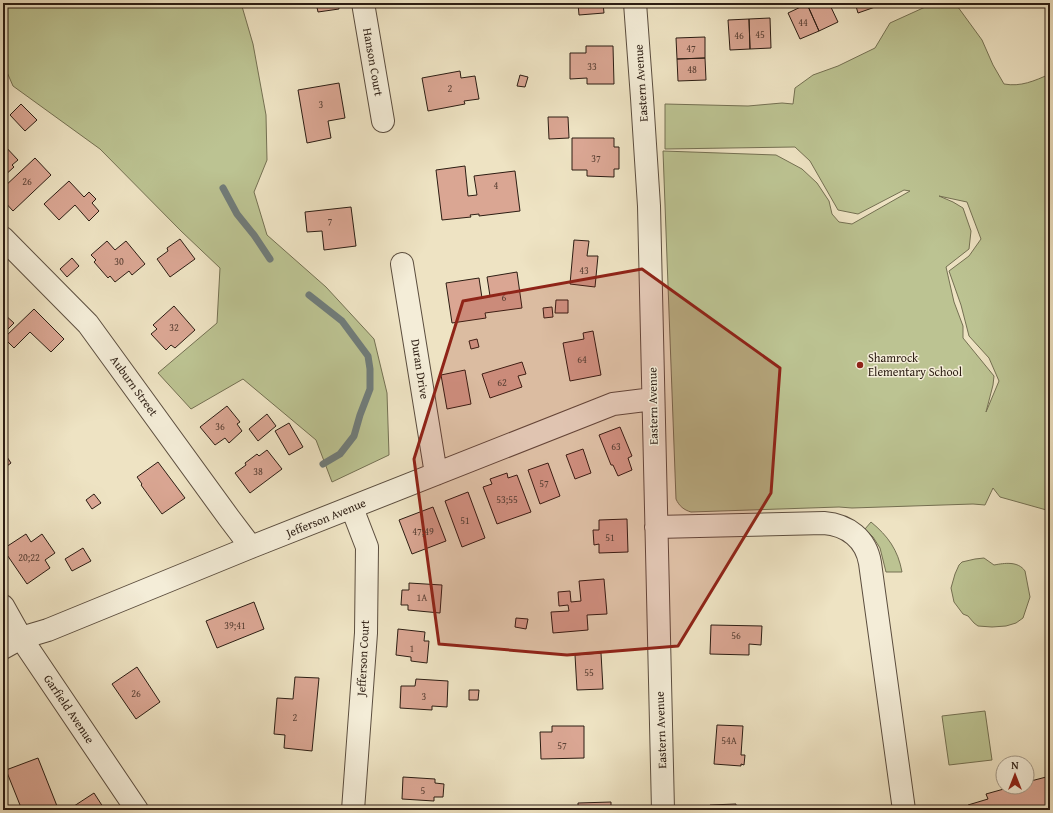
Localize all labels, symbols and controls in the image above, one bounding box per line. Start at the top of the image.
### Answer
house number: 44 [798,15,808,30]
street label: Hanson Court [359,26,388,98]
house number: 45 [755,27,765,42]
house number: 46 [734,28,744,43]
house number: 47 [686,41,696,56]
street label: Eastern Avenue [629,43,652,122]
house number: 33 [587,59,597,74]
house number: 48 [687,62,697,77]
house number: 2 [448,81,453,96]
house number: 3 [319,97,324,112]
house number: 37 [591,151,601,166]
house number: 26 [22,174,32,189]
house number: 4 [494,178,499,193]
house number: 7 [328,214,333,229]
house number: 30 [114,254,124,269]
house number: 43 [579,263,589,278]
house number: 6 [502,290,507,305]
house number: 32 [169,320,179,335]
street label: Duran Drive [407,338,434,401]
place label: Shamrock Elementary School [868,349,963,380]
street label: Auburn Street [107,352,163,420]
house number: 64 [577,352,587,367]
marker: Shamrock Elementary School [855,360,865,370]
street label: Eastern Avenue [643,367,662,445]
house number: 62 [497,375,507,390]
house number: 36 [215,419,225,434]
house number: 63 [611,439,621,454]
house number: 38 [253,464,263,479]
house number: 57 [539,476,549,491]
house number: 53;55 [496,492,518,507]
street label: Jefferson Avenue [281,494,369,542]
house number: 51 [460,513,470,528]
house number: 47;49 [412,524,434,539]
house number: 51 [605,530,615,545]
house number: 20;22 [18,550,40,565]
house number: 1A [417,590,427,605]
house number: 39;41 [224,618,246,633]
street label: Jefferson Court [352,619,373,698]
house number: 56 [731,628,741,643]
house number: 1 [410,641,415,656]
house number: 55 [584,665,594,680]
street label: Garfield Avenue [40,671,99,747]
house number: 26 [131,686,141,701]
house number: 3 [422,689,427,704]
street label: Eastern Avenue [651,691,670,769]
house number: 2 [293,710,298,725]
house number: 54A [721,733,737,748]
house number: 57 [557,738,567,753]
north arrow [995,755,1035,795]
text: N [1011,757,1019,773]
house number: 5 [421,783,426,798]

